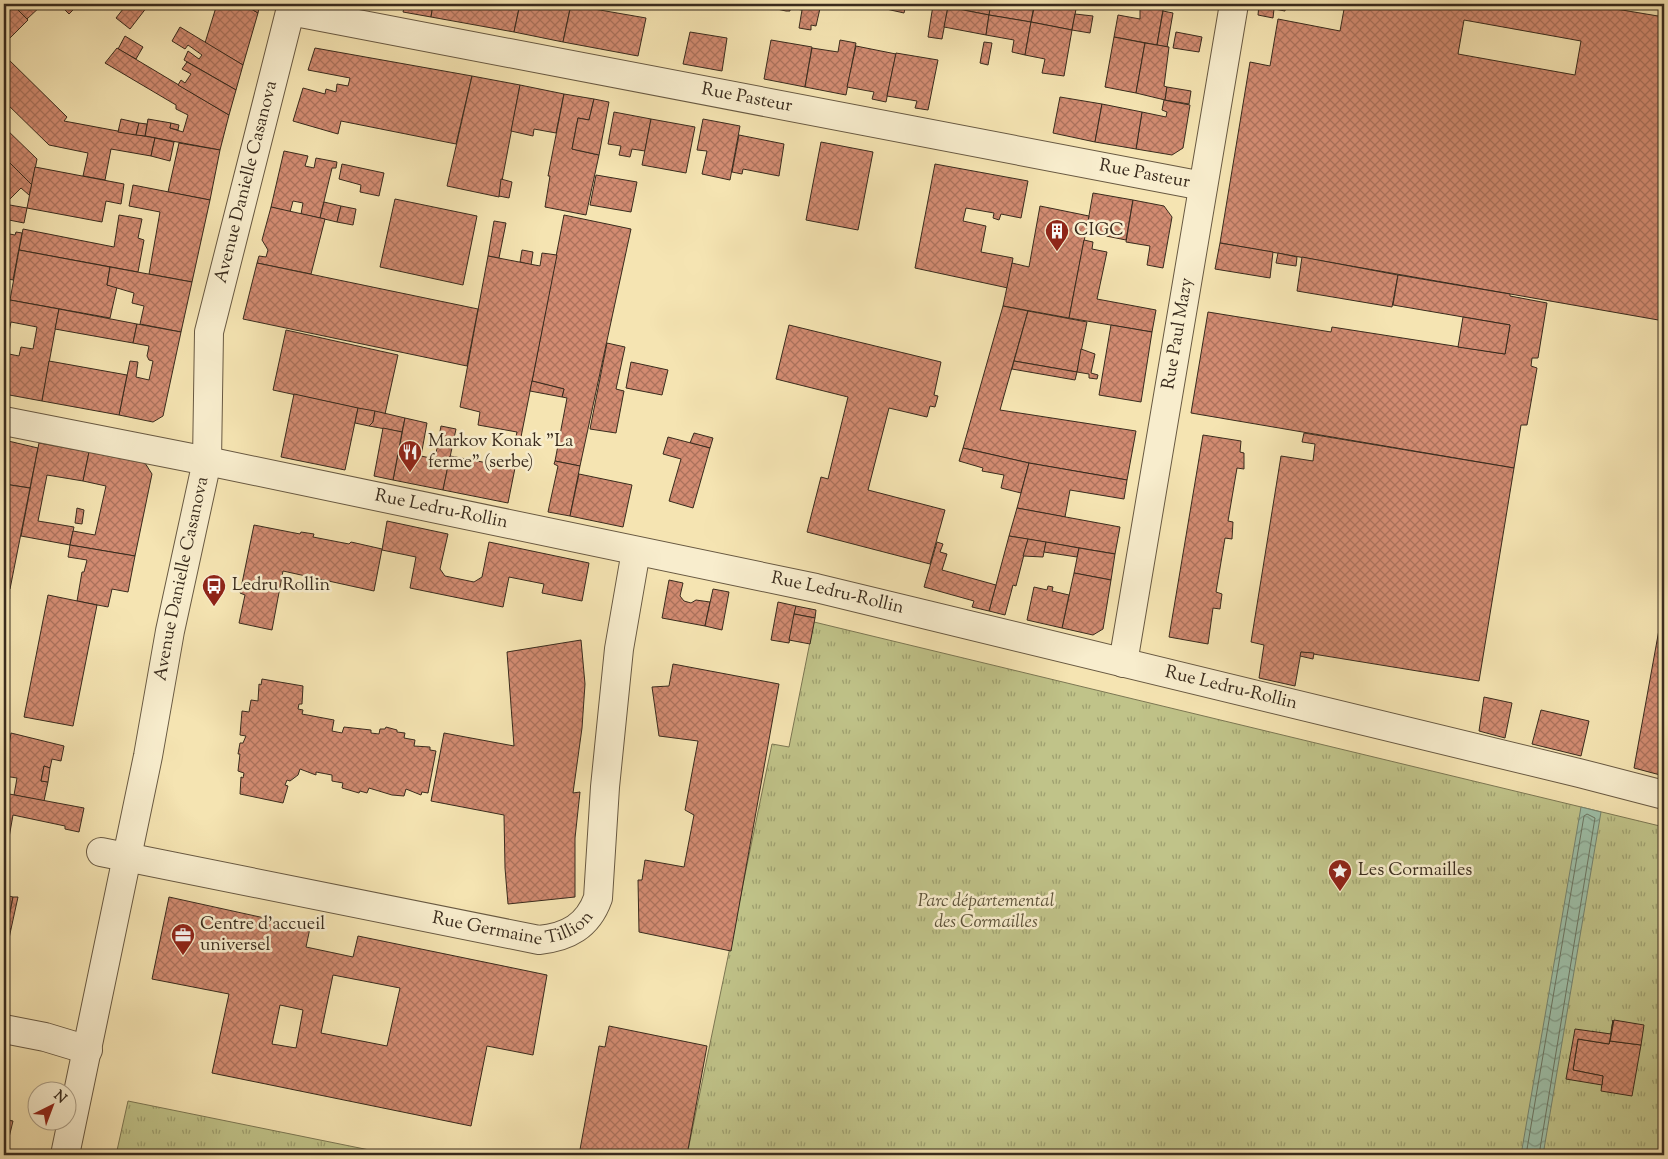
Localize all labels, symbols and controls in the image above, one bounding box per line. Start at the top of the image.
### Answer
street label: Rue Pasteur [699,77,795,120]
street label: Avenue Danielle Casanova [209,78,285,286]
street label: Rue Pasteur [1097,153,1192,196]
building icon: CIGC [1044,218,1070,252]
place label: CIGC [1074,218,1124,244]
street label: Rue Paul Mazy [1156,276,1201,391]
place label: Markov Konak "La ferme" (serbe) [428,429,573,476]
restaurant icon: Markov Konak "La ferme" (serbe) [397,439,423,473]
street label: Avenue Danielle Casanova [148,474,216,683]
street label: Rue Ledru-Rollin [372,483,510,536]
street label: Rue Ledru-Rollin [769,566,907,622]
bus stop icon: Ledru Rollin [201,573,227,607]
place label: Ledru Rollin [232,573,330,599]
street label: Rue Ledru-Rollin [1162,660,1300,717]
place icon: Les Cormailles [1327,858,1353,892]
place label: Les Cormailles [1358,858,1472,884]
park label: Parc départemental des Cormailles [918,889,1055,936]
street label: Rue Germaine Tillion [424,897,594,927]
text: Rue Germaine Tillion [430,905,601,953]
place label: Centre d'accueil universel [200,912,325,959]
office icon: Centre d'accueil universel [170,922,196,956]
north arrow [28,1082,78,1132]
text: N [49,1087,70,1109]

